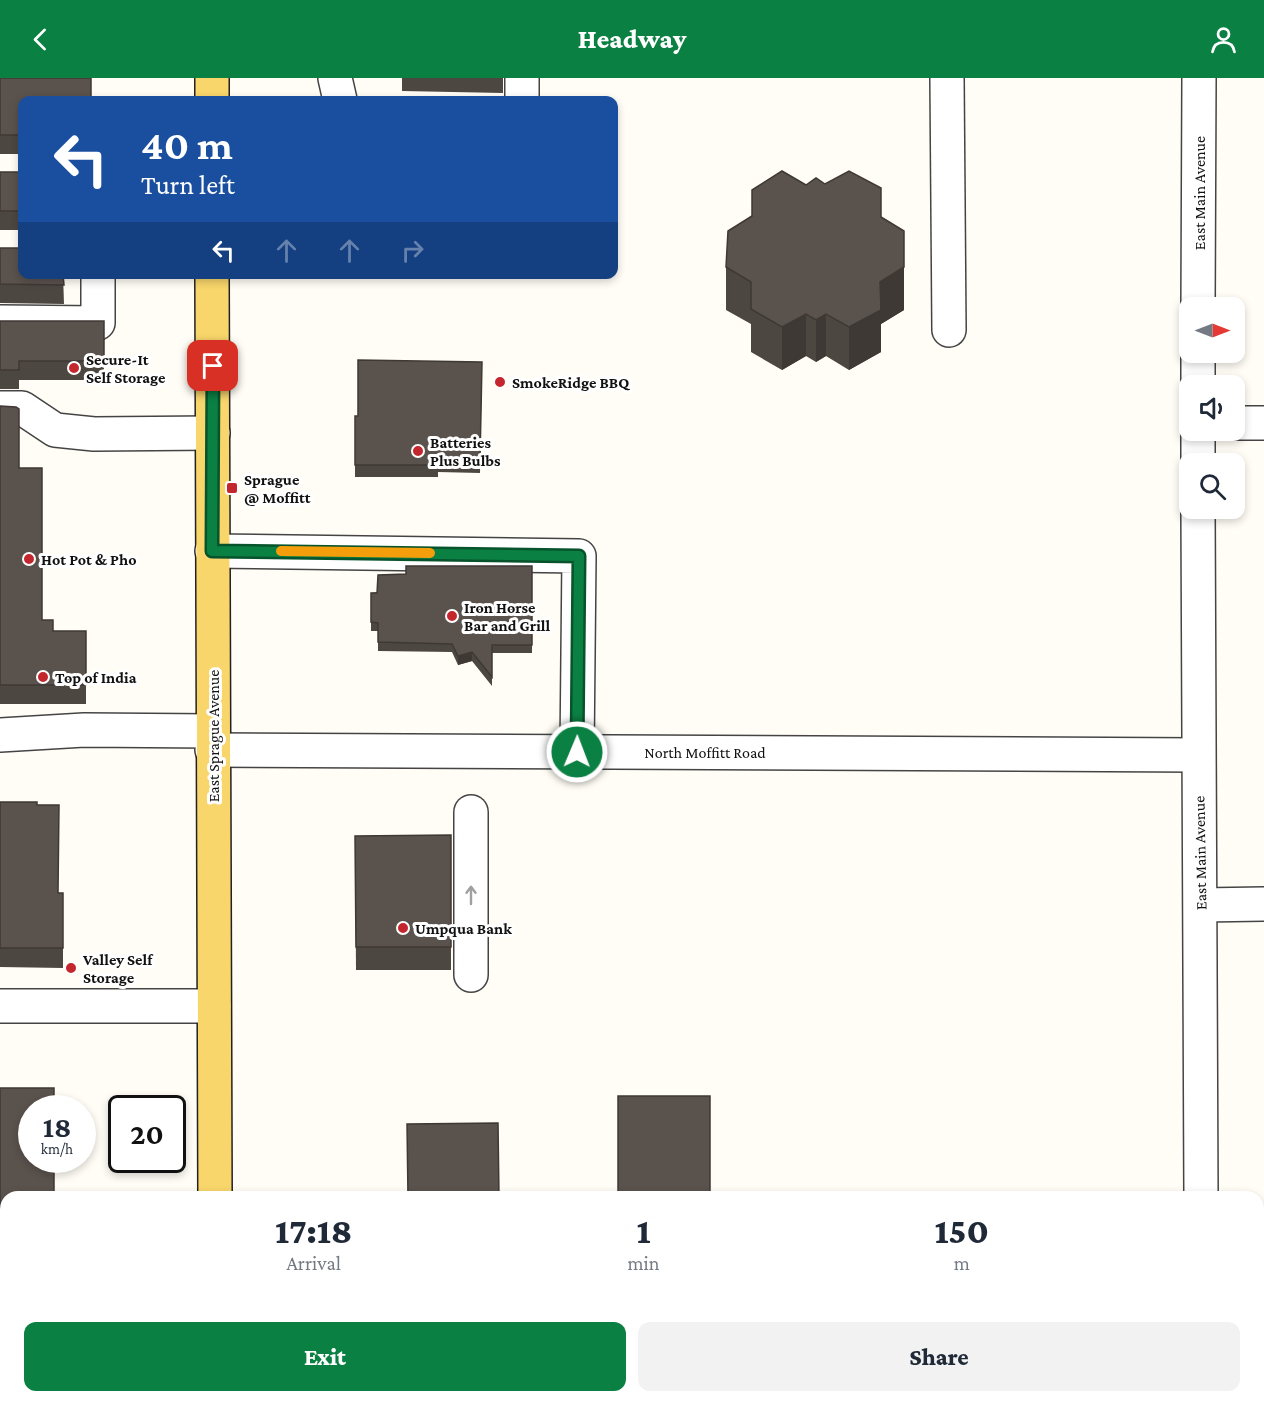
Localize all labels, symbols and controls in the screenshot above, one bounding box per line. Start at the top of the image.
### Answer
icon: back [24,23,57,56]
icon: person [1207,23,1240,56]
text: Headway [578,24,686,54]
icon: left [42,120,120,198]
text: 40 m [141,121,233,168]
street label: East Main Avenue [1191,136,1208,250]
text: Turn left [141,170,235,200]
icon: left [207,234,240,267]
icon: ahead [270,234,303,267]
icon: ahead [333,234,366,267]
icon: right [396,234,429,267]
north arrow [1179,297,1245,363]
map controls [1179,297,1245,519]
pin [187,340,238,391]
icon: arrive [196,349,229,382]
place label: Secure-It Self Storage [86,351,166,386]
marker: Secure-It Self Storage [67,361,81,375]
place label: SmokeRidge BBQ [512,374,630,391]
marker: SmokeRidge BBQ [493,375,507,389]
button: sound [1179,375,1245,441]
place label: Batteries Plus Bulbs [430,434,501,469]
marker: Batteries Plus Bulbs [411,444,425,458]
button: search [1179,453,1245,519]
place label: Sprague @ Moffitt [244,471,311,506]
marker: Sprague @ Moffitt [225,481,239,495]
place label: Hot Pot & Pho [41,551,136,568]
marker: Hot Pot & Pho [22,552,36,566]
place label: Iron Horse Bar and Grill [464,599,551,634]
marker: Iron Horse Bar and Grill [445,609,459,623]
place label: Top of India [55,669,137,686]
marker: Top of India [36,670,50,684]
street label: East Sprague Avenue [205,670,223,802]
position arrow [545,720,609,784]
street label: North Moffitt Road [644,744,766,761]
street label: East Main Avenue [1191,796,1209,910]
one-way arrow [465,886,477,906]
place label: Umpqua Bank [415,920,512,937]
marker: Umpqua Bank [396,921,410,935]
place label: Valley Self Storage [82,951,154,986]
marker: Valley Self Storage [64,961,78,975]
speed limit sign: 20 [108,1095,186,1173]
text: 18 [43,1110,71,1143]
text: km/h [41,1141,73,1157]
text: 17:18 [275,1211,352,1251]
text: 1 [636,1211,651,1251]
text: 150 [935,1211,989,1251]
text: Arrival [287,1252,341,1274]
text: min [627,1252,660,1274]
text: m [954,1252,970,1274]
button: Exit [24,1322,626,1391]
button: Share [638,1322,1240,1391]

